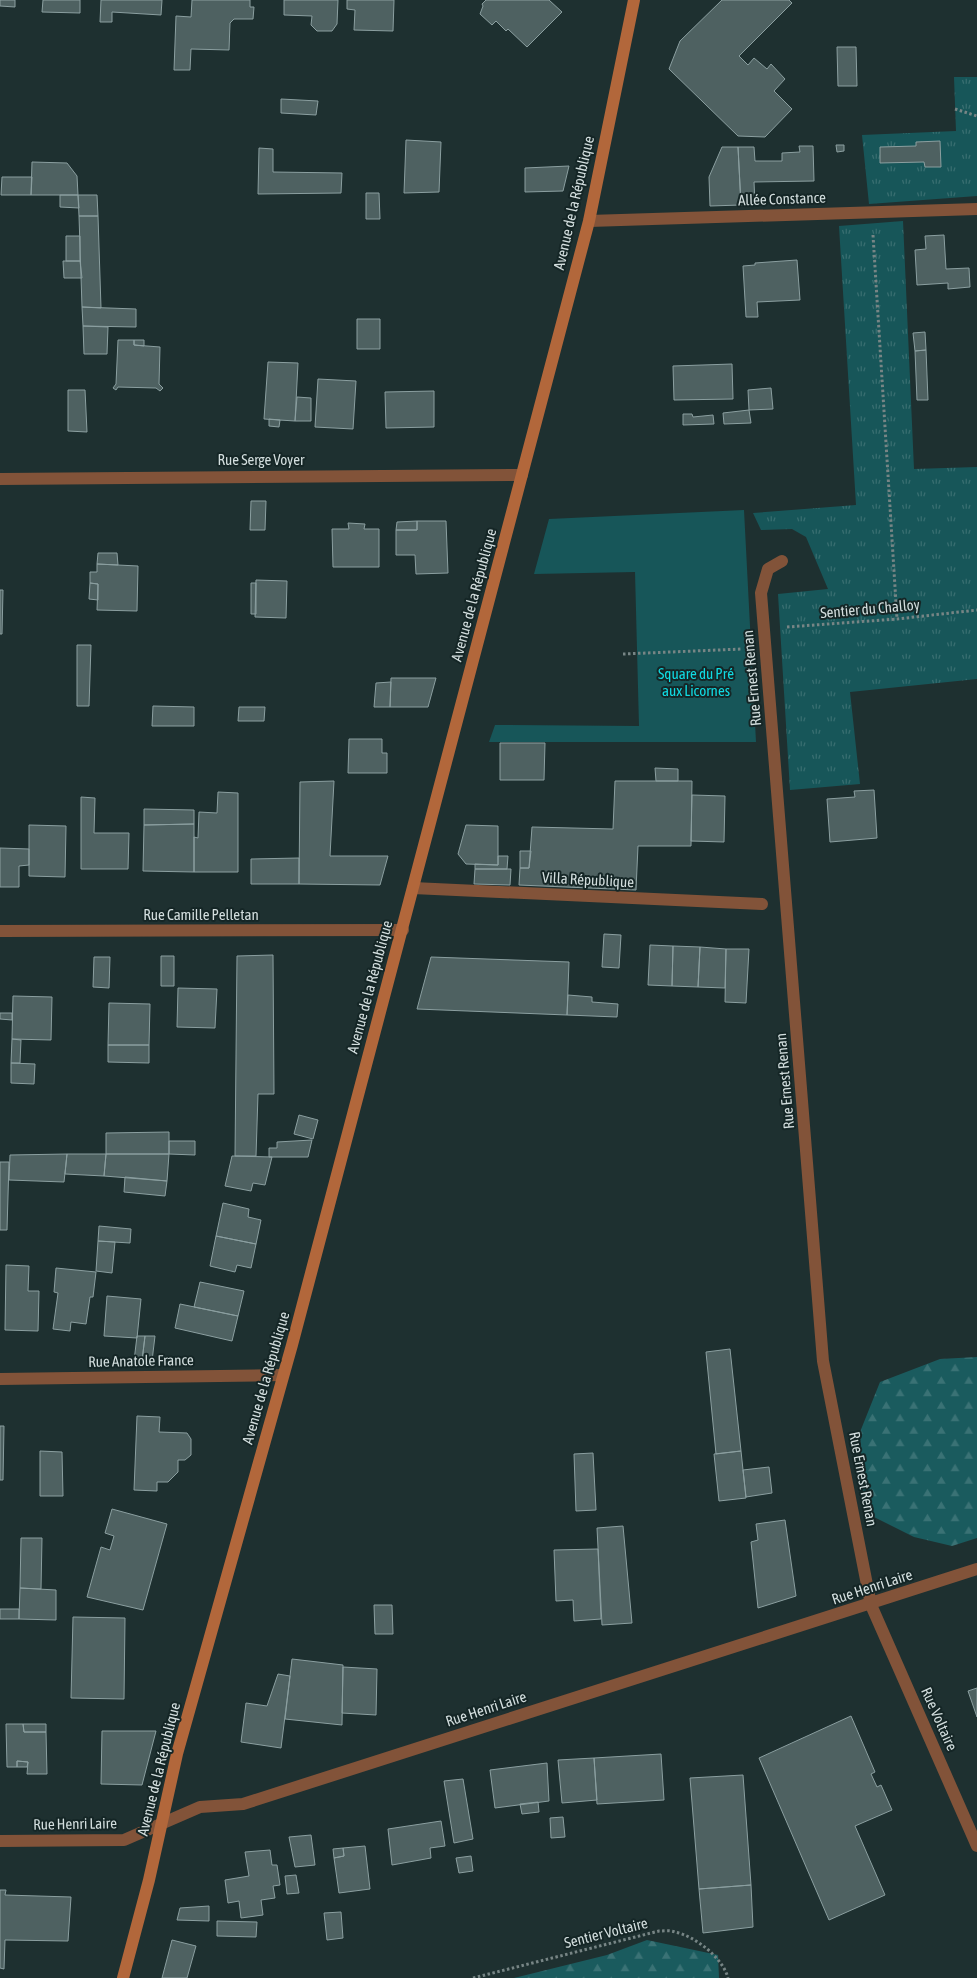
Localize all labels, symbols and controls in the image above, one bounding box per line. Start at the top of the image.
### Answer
street label: Avenue de la République [550,134,597,272]
street label: Allée Constance [738,188,826,209]
street label: Rue Serge Voyer [218,451,305,468]
street label: Avenue de la République [448,526,499,663]
street label: Sentier du Challoy [820,596,920,621]
street label: Rue Ernest Renan [739,629,764,727]
park label: Square du Pré aux Licornes [658,665,734,699]
street label: Villa République [542,869,635,890]
street label: Rue Camille Pelletan [143,906,259,923]
street label: Avenue de la République [344,918,395,1055]
street label: Rue Ernest Renan [772,1032,797,1130]
street label: Avenue de la République [238,1310,293,1446]
street label: Rue Anatole France [88,1351,194,1370]
street label: Rue Ernest Renan [846,1430,881,1528]
street label: Rue Henri Laire [829,1565,915,1608]
street label: Rue Voltaire [918,1685,961,1753]
street label: Rue Henri Laire [443,1687,529,1730]
street label: Avenue de la République [134,1700,183,1837]
street label: Rue Henri Laire [33,1814,117,1833]
street label: Sentier Voltaire [562,1914,650,1951]

